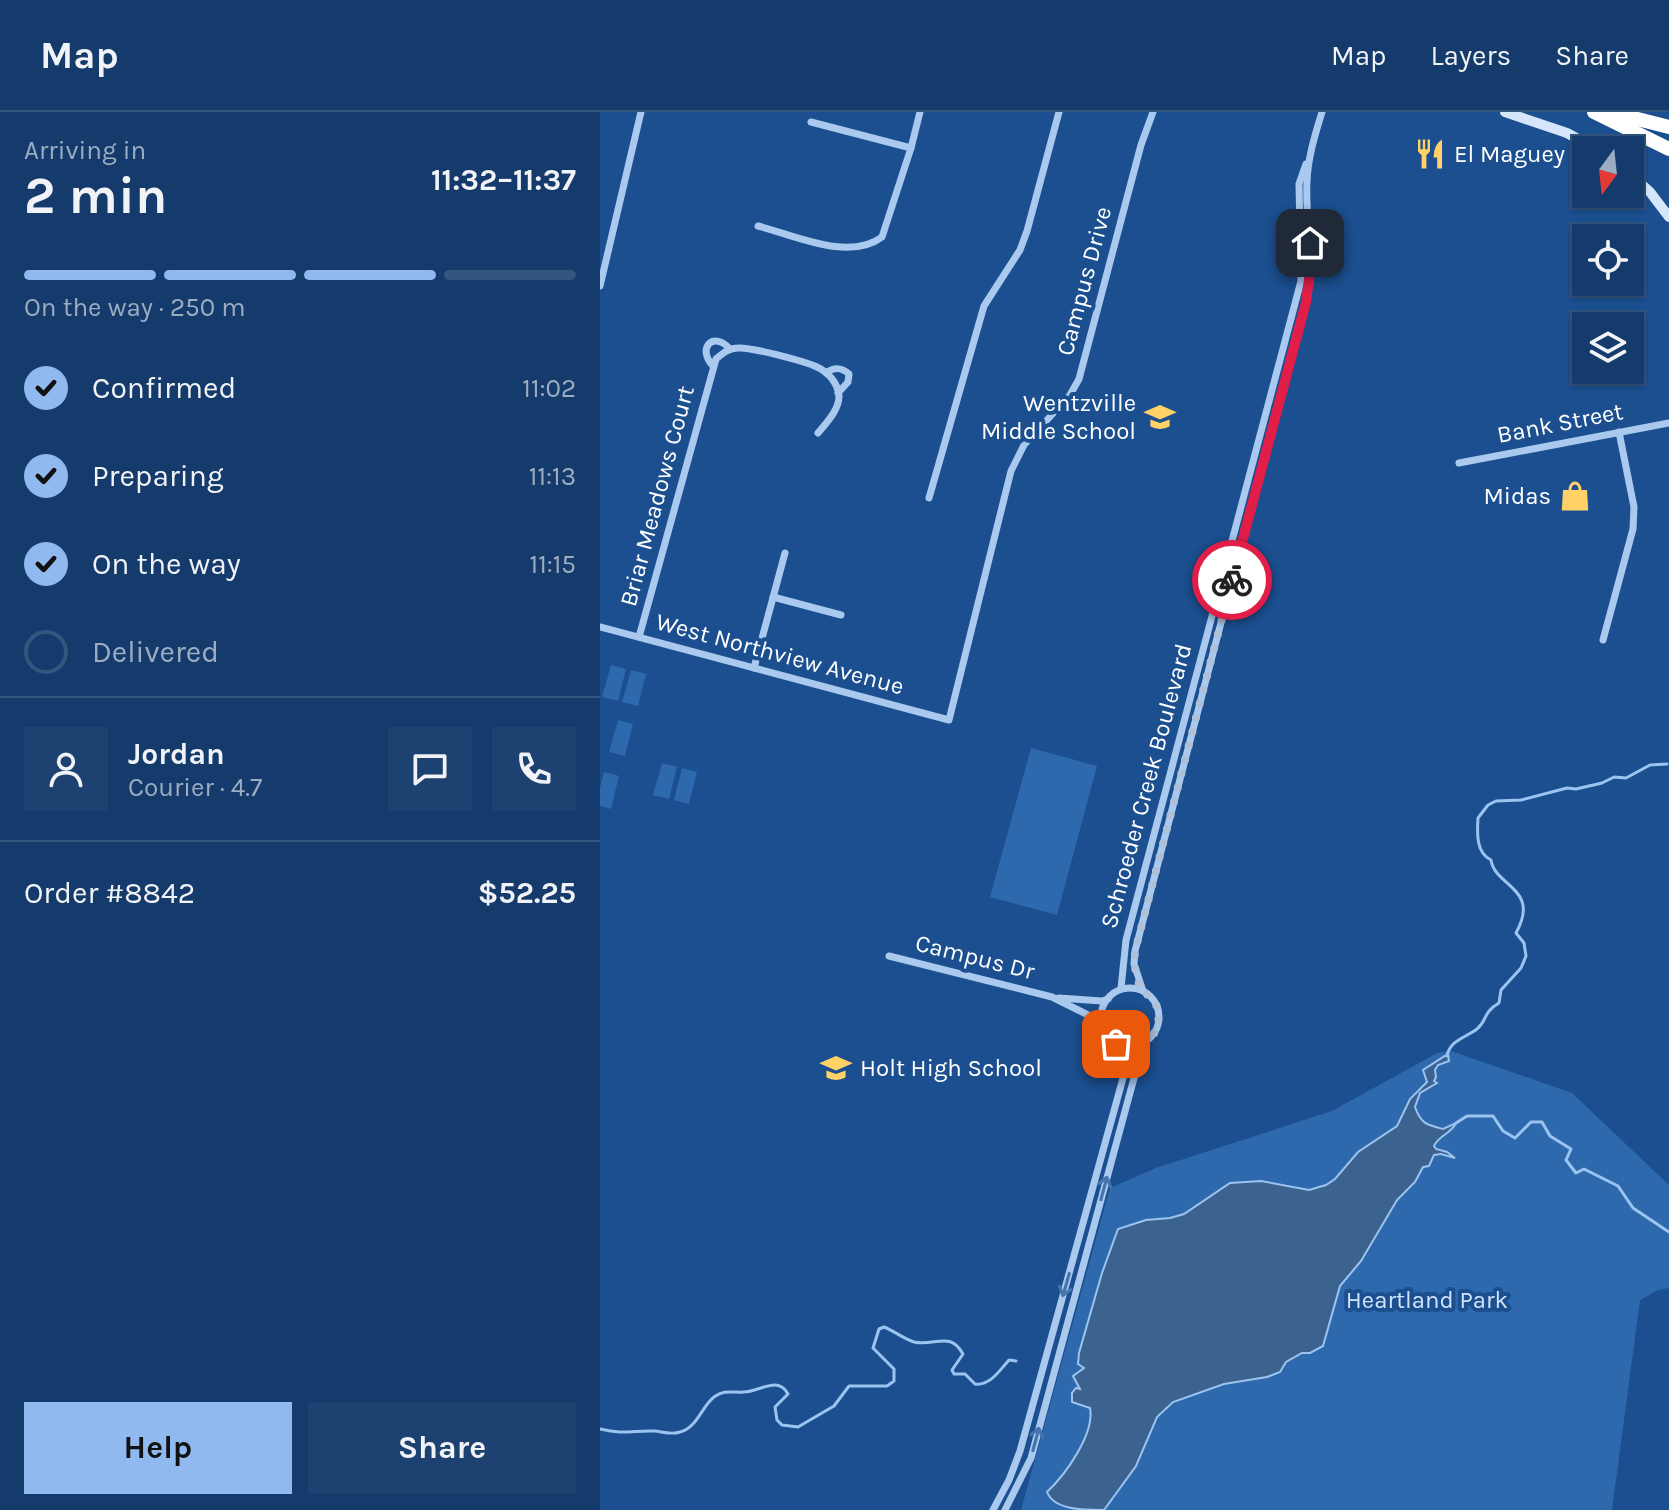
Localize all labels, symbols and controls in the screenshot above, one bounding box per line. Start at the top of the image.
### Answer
text: Map [40,33,119,78]
text: Map [1331,39,1386,72]
text: Layers [1430,39,1511,72]
text: Share [1555,39,1629,72]
text: Arriving in [24,135,146,166]
north arrow [1572,136,1644,208]
map controls [1572,136,1644,384]
restaurant icon: El Maguey [1413,137,1447,171]
place label: El Maguey [1454,140,1565,168]
text: 11:32–11:37 [431,162,576,198]
text: 2 min [24,165,167,226]
street label: Campus Drive [1051,203,1117,359]
pin [1276,209,1344,277]
icon: home [1288,221,1332,265]
button: locate [1572,224,1644,296]
text: On the way · 250 m [24,292,246,323]
button: layers [1572,312,1644,384]
icon: check [24,366,68,410]
text: Confirmed [92,370,236,406]
text: 11:02 [522,373,576,404]
street label: Briar Meadows Court [614,383,700,609]
place label: Wentzville Middle School [981,389,1136,445]
street label: Bank Street [1495,397,1625,449]
school or university icon: Wentzville Middle School [1143,400,1177,434]
icon: check [24,454,68,498]
text: Preparing [92,458,224,494]
text: 11:13 [529,461,576,492]
shop icon: Midas [1558,479,1592,513]
place label: Midas [1483,482,1551,510]
courier [1192,540,1272,620]
icon: check [24,542,68,586]
text: On the way [92,546,241,582]
text: 11:15 [530,549,576,580]
icon: bike [1210,558,1254,602]
street label: West Northview Avenue [653,607,907,701]
text: Delivered [92,634,219,670]
street label: Schroeder Creek Boulevard [1095,641,1197,931]
button: person [24,727,108,811]
button: chat [388,727,472,811]
button: phone [492,727,576,811]
text: Jordan [128,736,225,772]
text: Courier · 4.7 [128,772,262,803]
text: Order #8842 [24,875,195,911]
text: $52.25 [478,875,576,911]
street label: Campus Dr [913,929,1038,985]
pin [1082,1010,1150,1078]
icon: bag [1094,1022,1138,1066]
school or university icon: Holt High School [819,1051,853,1085]
place label: Holt High School [860,1054,1042,1082]
one-way arrow [1098,1175,1113,1201]
one-way arrow [1058,1271,1073,1297]
park label: Heartland Park [1346,1286,1508,1314]
button: Help [24,1402,292,1494]
button: Share [308,1402,576,1494]
one-way arrow [1029,1426,1044,1452]

